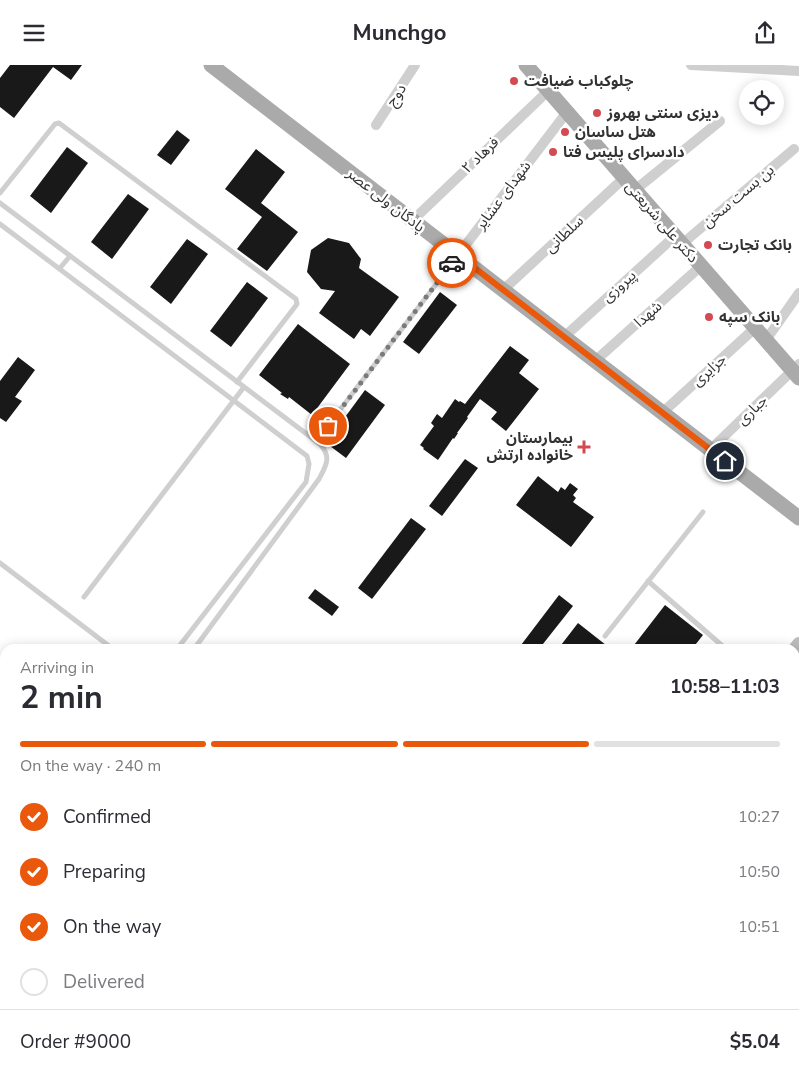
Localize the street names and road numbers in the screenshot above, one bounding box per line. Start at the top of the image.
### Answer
street label: دوج [381,80,412,111]
street label: فرهاد ۲ [457,132,503,178]
street label: شهدای عشایر [470,156,536,234]
street label: بن بست سخن [698,160,778,232]
street label: پادگان ولی عصر [342,163,429,237]
street label: دکتر علی شریعتی [621,177,703,267]
street label: سلطانی [540,211,588,257]
street label: پیروزی [598,265,641,307]
street label: شهدا [630,296,666,332]
street label: جزایری [688,349,731,391]
street label: جباری [732,390,772,429]

